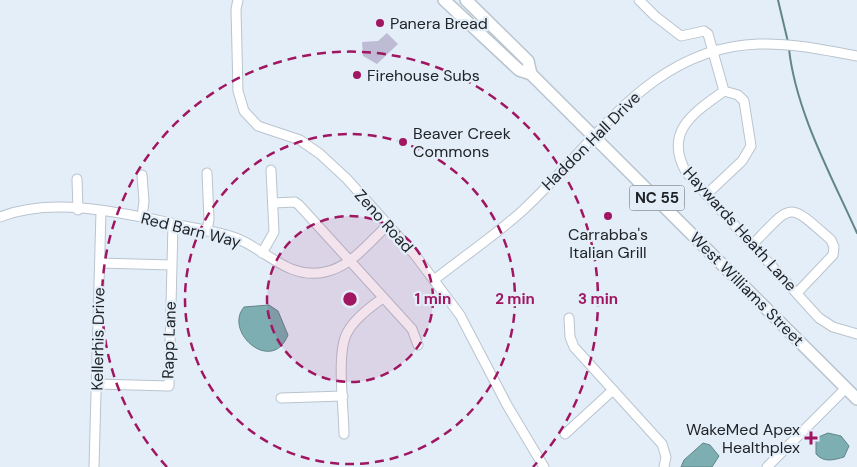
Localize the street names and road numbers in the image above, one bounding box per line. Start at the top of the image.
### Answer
street label: Haddon Hall Drive [537,87,645,195]
street label: Haywards Heath Lane [679,162,801,296]
street label: Zeno Road [350,185,418,257]
road number: NC 55 [630,186,684,210]
street label: Red Barn Way [139,207,243,253]
street label: West Williams Street [686,228,808,350]
street label: Kellerhis Drive [87,287,109,391]
street label: Rapp Lane [157,301,181,379]

